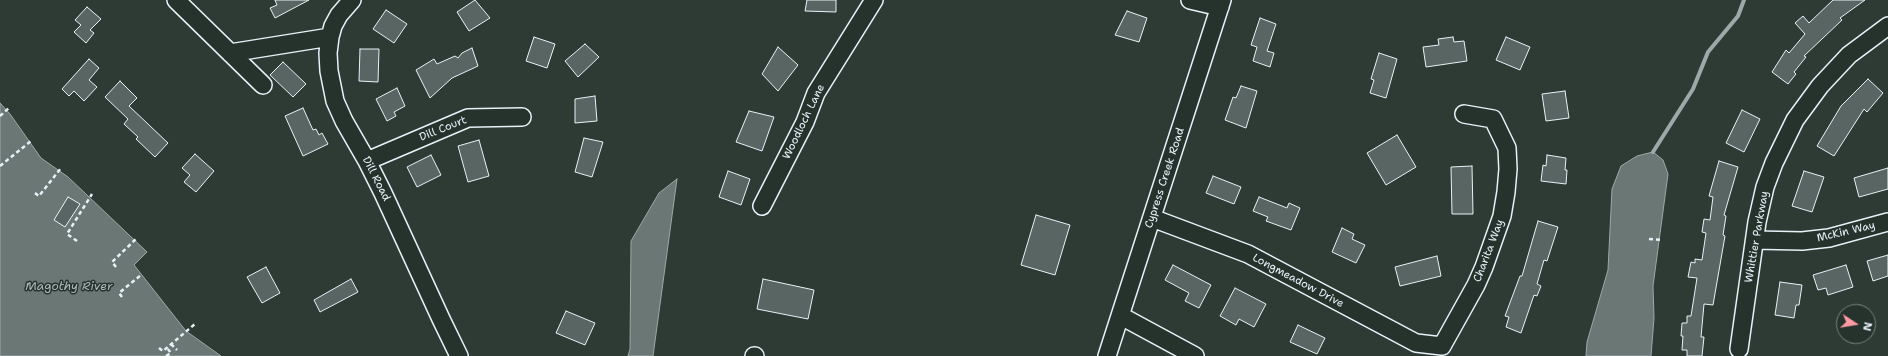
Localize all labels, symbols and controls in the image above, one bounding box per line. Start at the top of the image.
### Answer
street label: Woodloch Lane [780,82,828,162]
street label: Dill Court [417,114,469,144]
street label: Cypress Creek Road [1143,126,1187,230]
street label: Dill Road [359,154,393,204]
street label: Whittier Parkway [1742,190,1772,284]
street label: Charita Way [1471,218,1507,284]
street label: McKin Way [1816,219,1876,245]
street label: Longmeadow Drive [1250,251,1346,311]
water label: Magothy River [25,280,113,294]
north arrow [1836,304,1876,344]
text: N [1859,321,1875,332]

